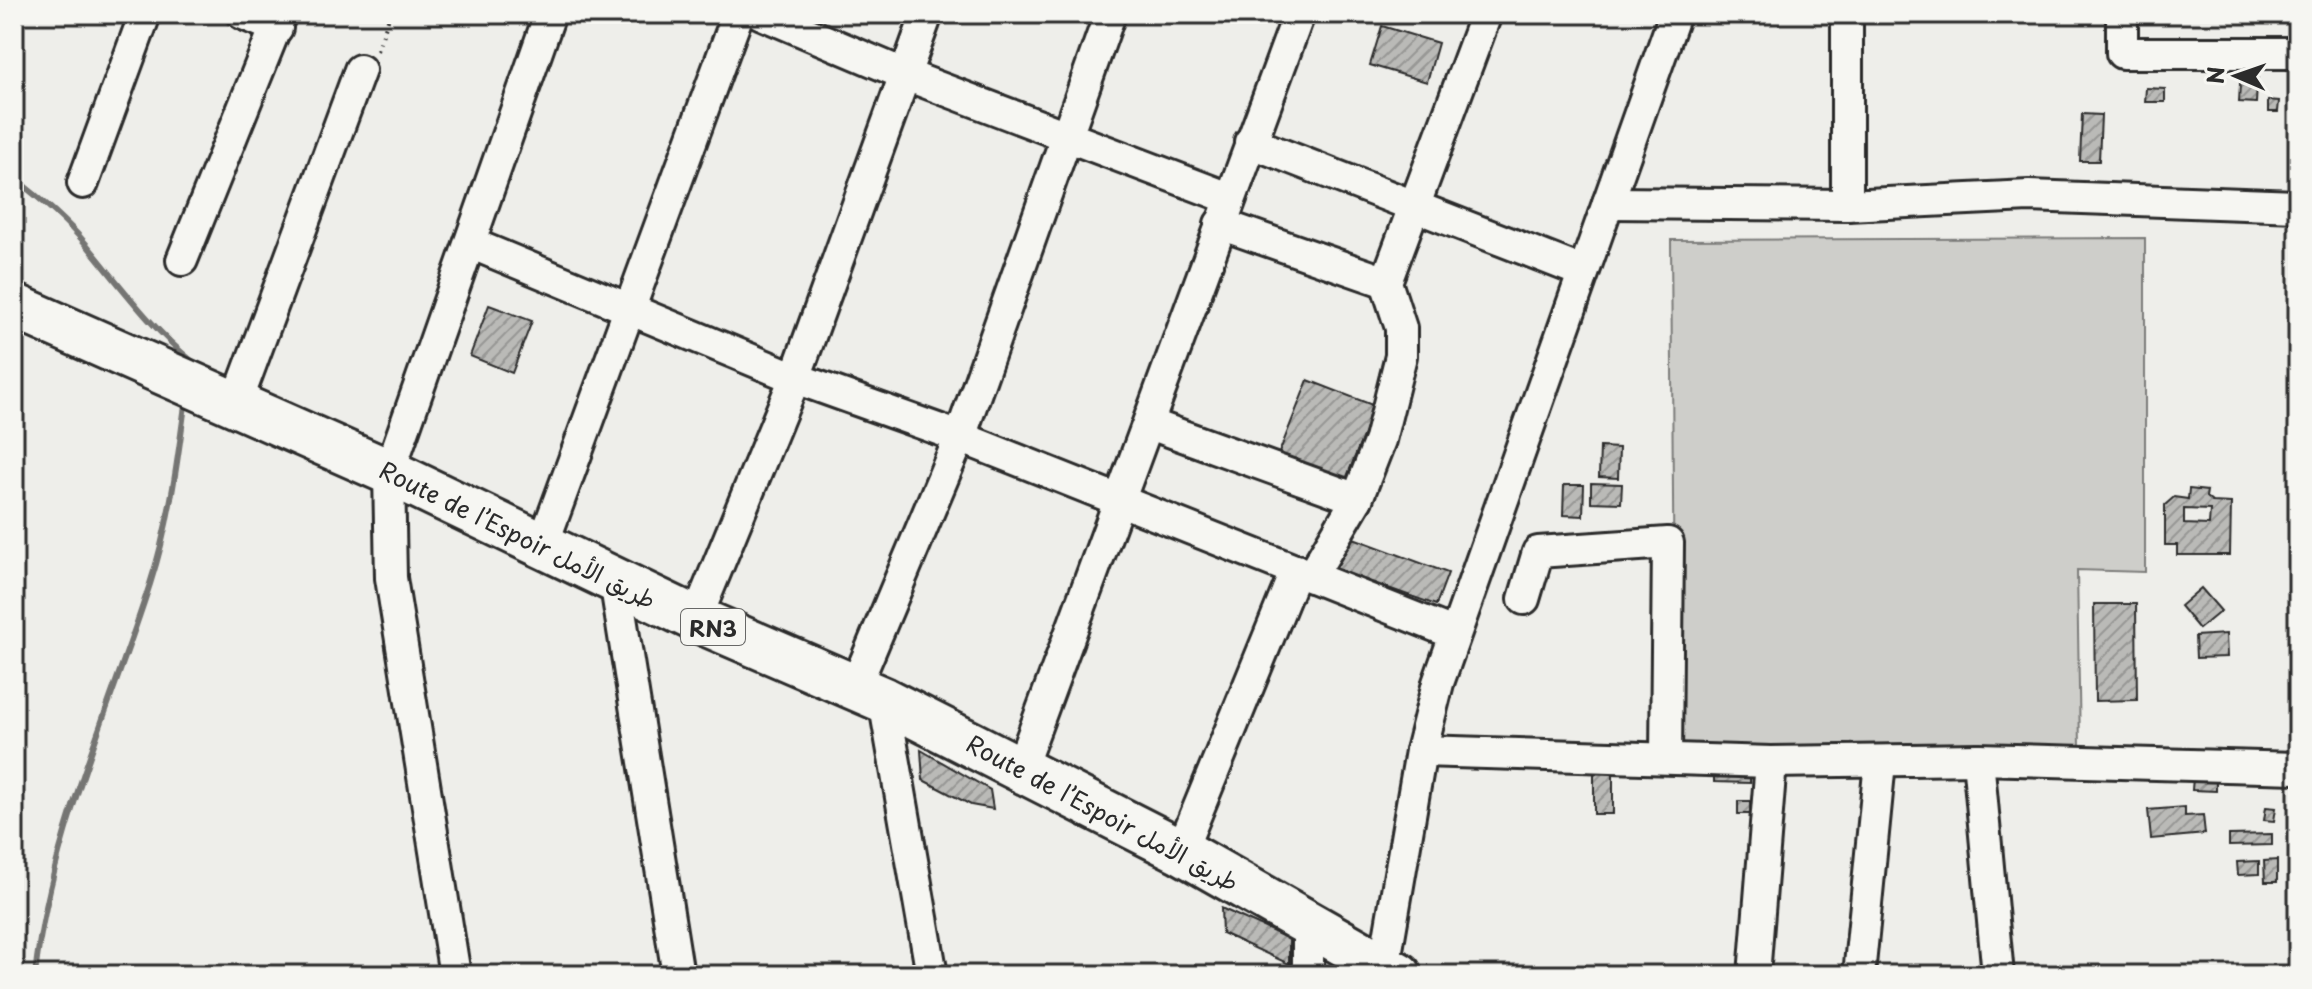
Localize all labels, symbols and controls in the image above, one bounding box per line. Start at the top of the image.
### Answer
north arrow [2196,36,2276,116]
text: N [2198,66,2231,85]
street label: Route de l’Espoir طريق الأمل [373,451,663,617]
road number: RN3 [681,609,745,645]
street label: Route de l’Espoir طريق الأمل [960,725,1246,899]

